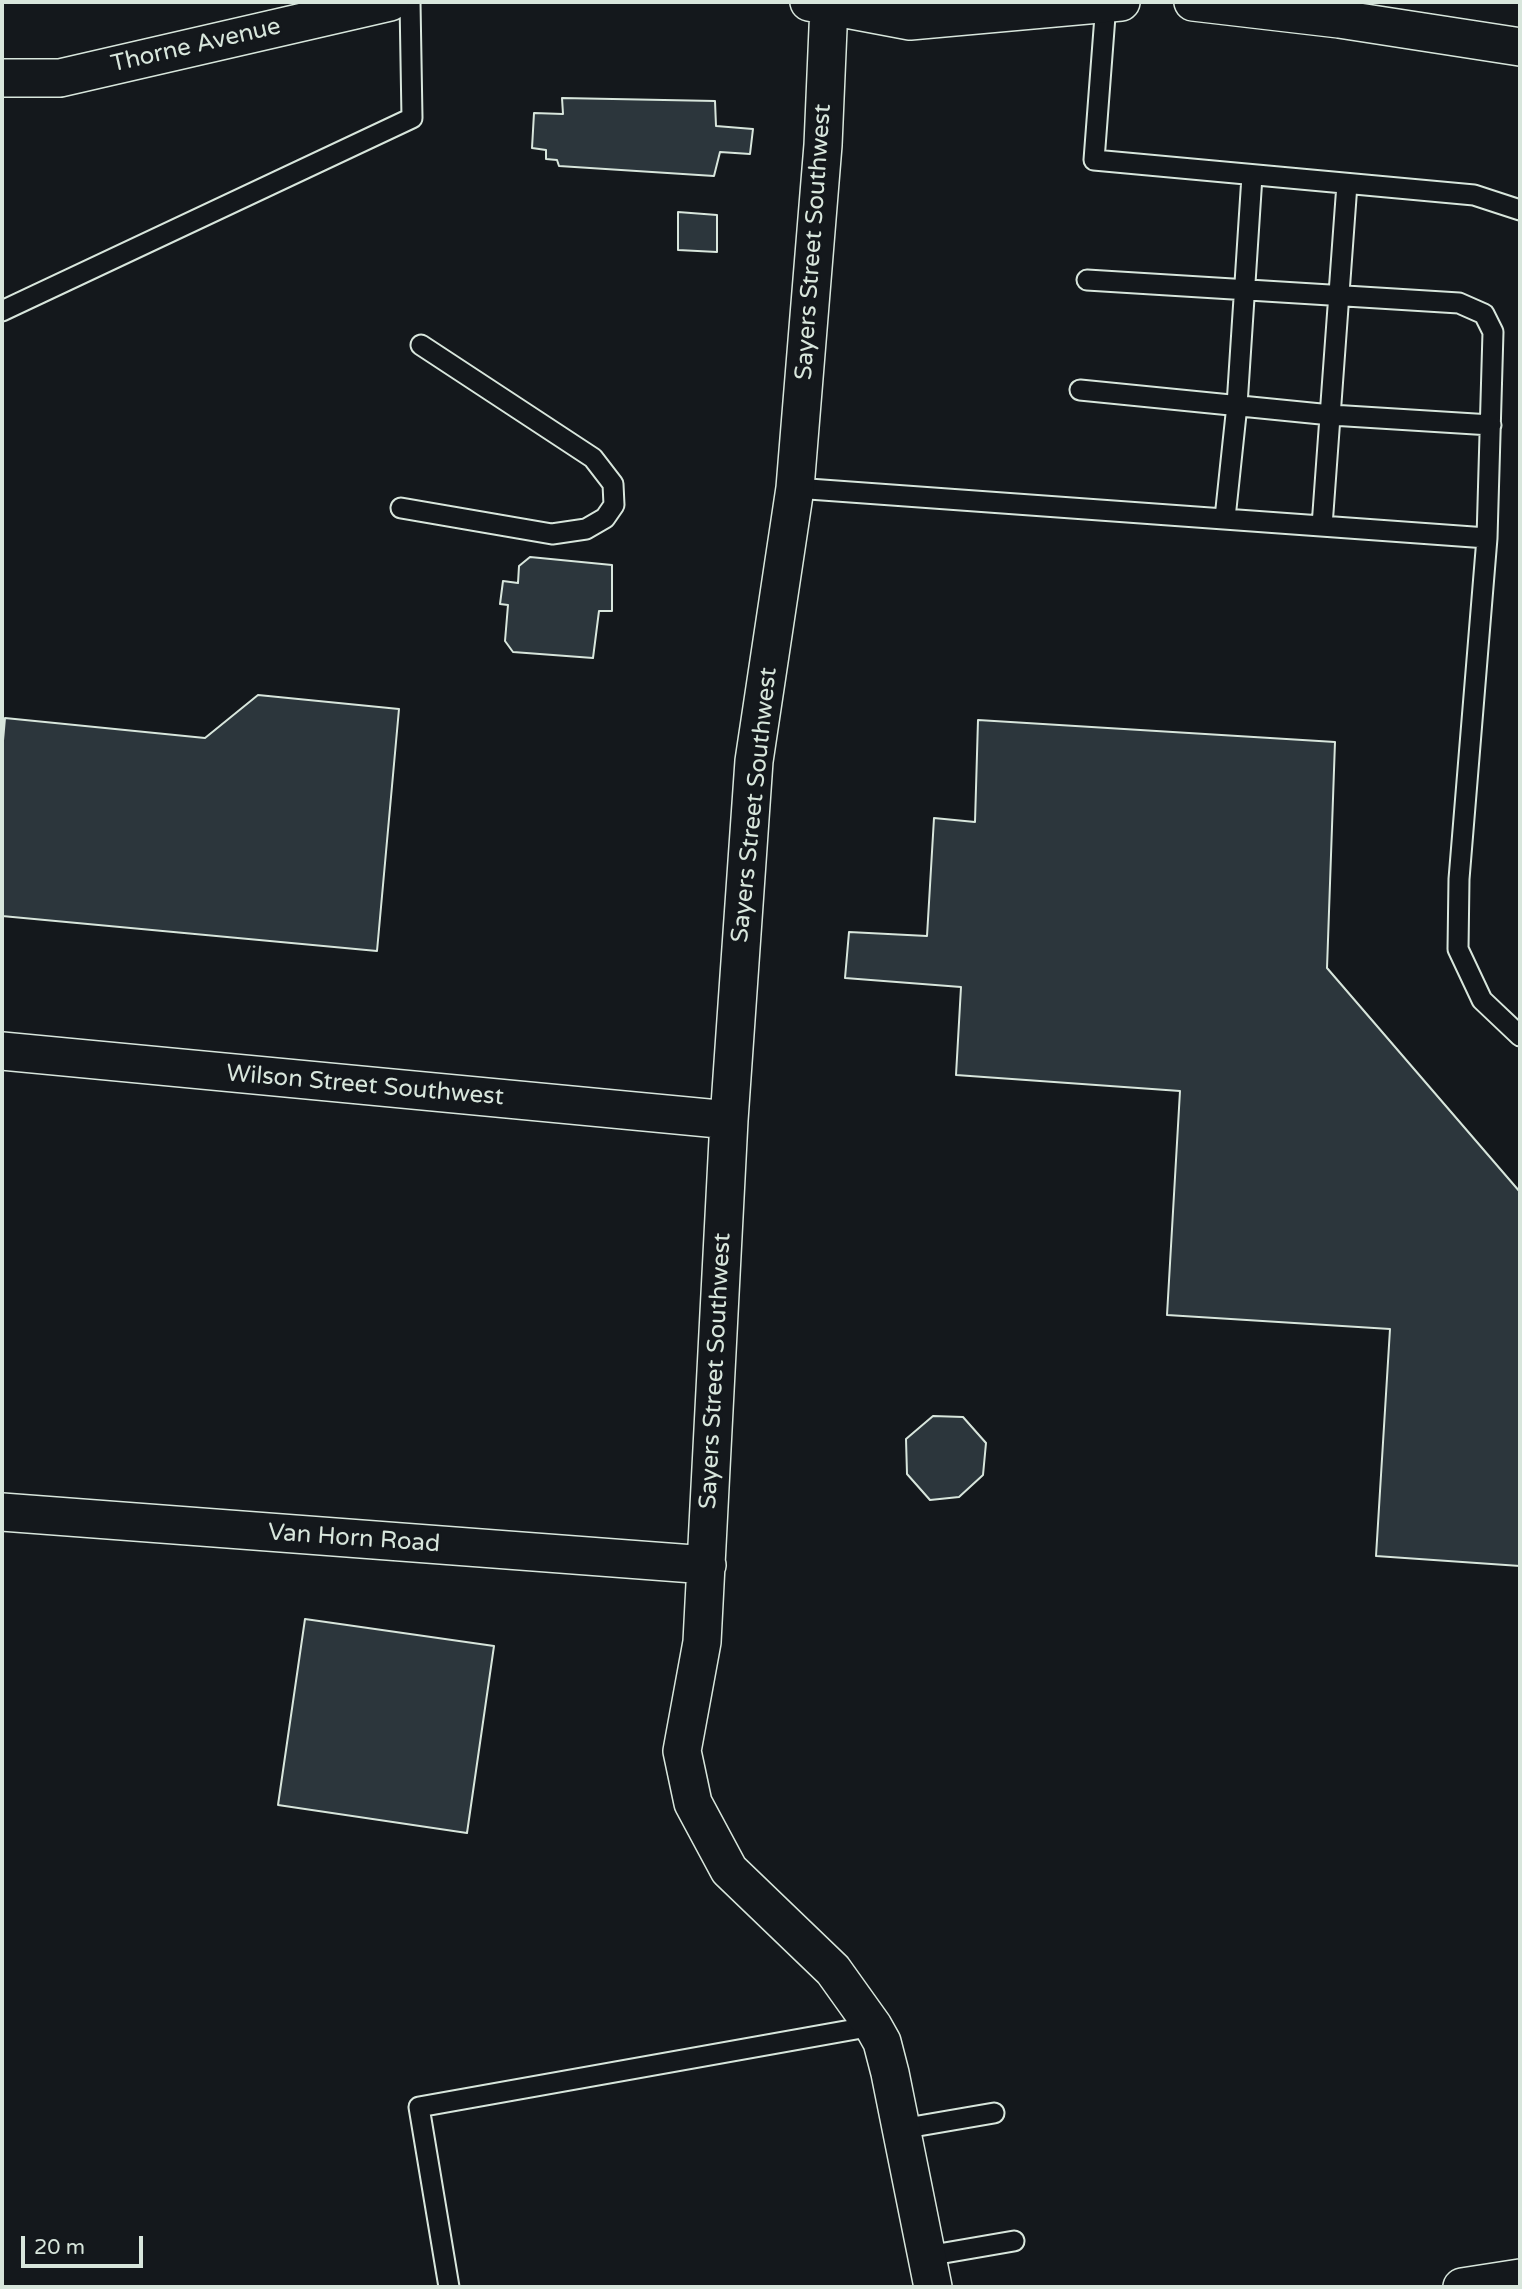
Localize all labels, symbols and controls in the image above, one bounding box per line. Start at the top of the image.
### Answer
street label: Thorne Avenue [108,12,284,80]
street label: Sayers Street Southwest [790,103,838,381]
street label: Sayers Street Southwest [726,666,784,944]
street label: Wilson Street Southwest [225,1060,505,1112]
street label: Sayers Street Southwest [694,1232,738,1510]
street label: Van Horn Road [267,1519,441,1559]
scale bar [24,2222,147,2266]
text: 20 m [34,2235,85,2260]

